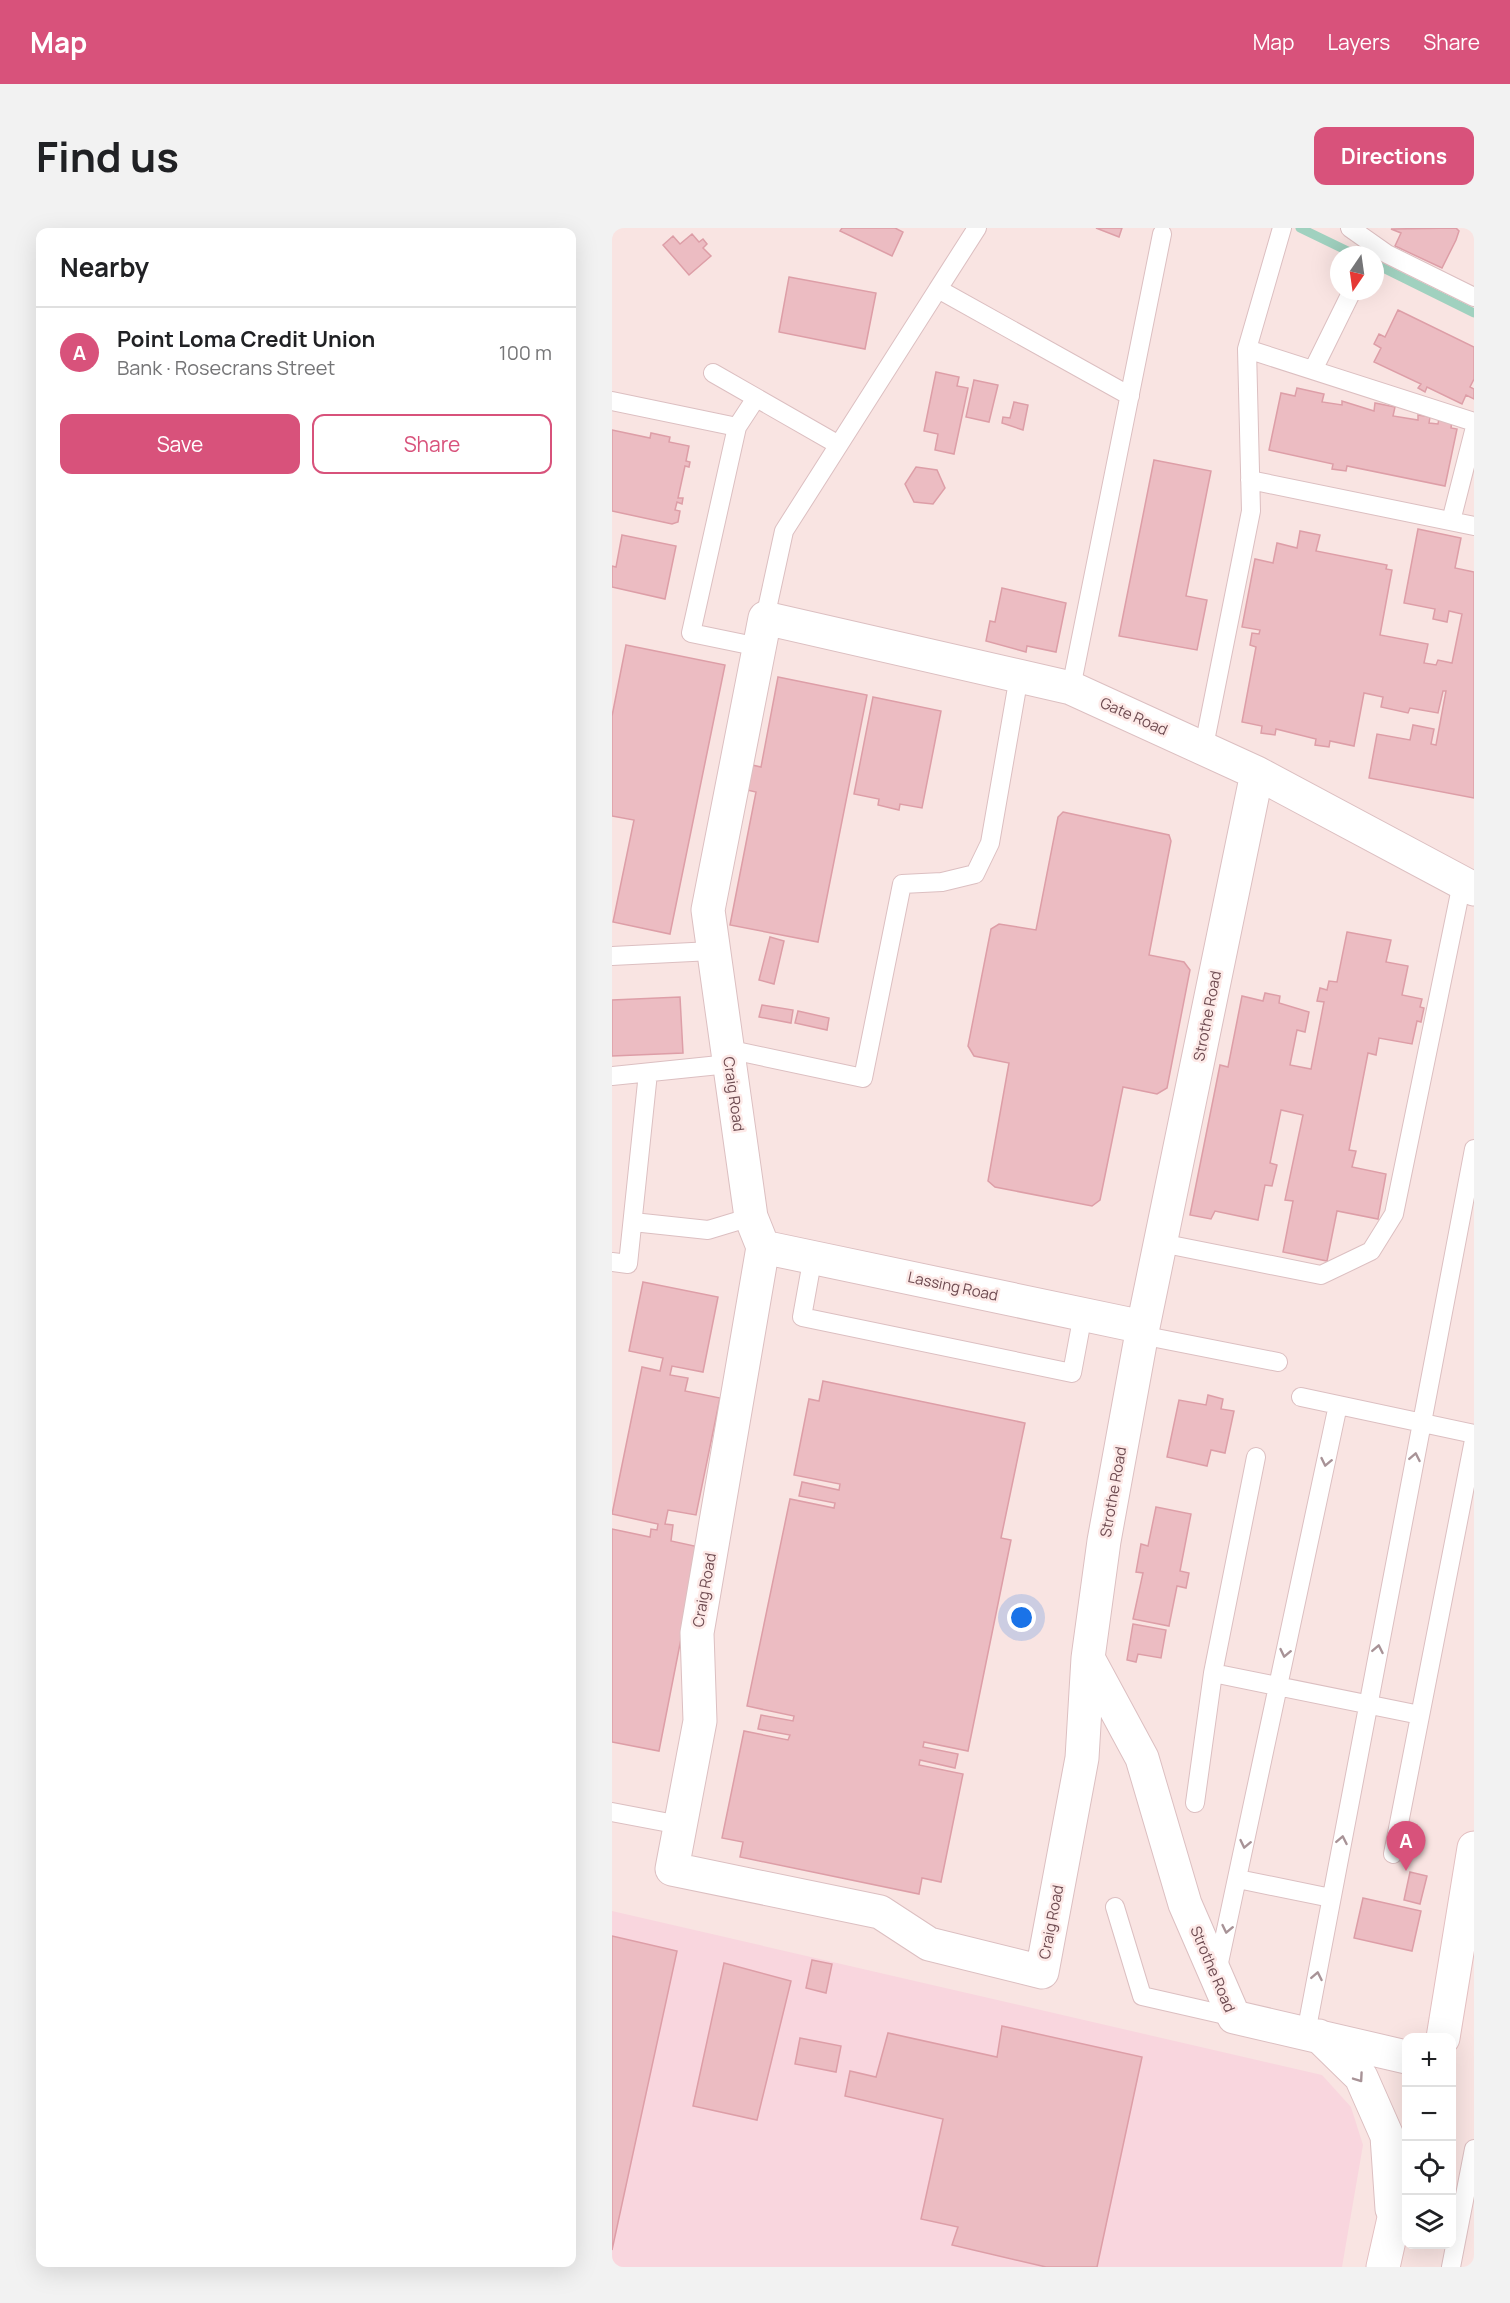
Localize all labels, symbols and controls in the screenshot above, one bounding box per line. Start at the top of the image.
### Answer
text: Map [30,23,87,61]
text: Map [1253,28,1294,56]
text: Layers [1327,28,1390,56]
text: Share [1423,28,1480,56]
text: Find us [36,127,179,185]
button: Directions [1314,127,1474,185]
north arrow [1330,246,1384,300]
text: Nearby [60,249,149,285]
text: Point Loma Credit Union [117,324,375,354]
text: A [73,339,86,366]
text: 100 m [499,339,552,366]
text: Bank · Rosecrans Street [117,354,335,381]
button: Save [60,414,300,474]
button: Share [312,414,552,474]
street label: Gate Road [1097,692,1171,740]
street label: Strothe Road [1188,969,1226,1063]
street label: Craig Road [718,1055,750,1133]
street label: Lassing Road [906,1266,1000,1306]
street label: Strothe Road [1095,1445,1131,1539]
one-way arrow [1408,1452,1421,1462]
one-way arrow [1320,1457,1333,1467]
street label: Craig Road [687,1551,721,1629]
your location [1007,1603,1036,1632]
one-way arrow [1371,1644,1384,1654]
one-way arrow [1280,1647,1293,1657]
pin: A [1386,1822,1426,1871]
one-way arrow [1335,1836,1348,1846]
one-way arrow [1239,1838,1252,1848]
street label: Craig Road [1034,1883,1068,1961]
street label: Strothe Road [1185,1923,1241,2015]
one-way arrow [1221,1924,1234,1934]
one-way arrow [1310,1971,1323,1981]
map controls [1402,2033,1456,2249]
button: + [1402,2033,1456,2087]
one-way arrow [1352,2071,1363,2082]
button: − [1402,2087,1456,2141]
button: locate [1402,2141,1456,2195]
button: layers [1402,2195,1456,2249]

